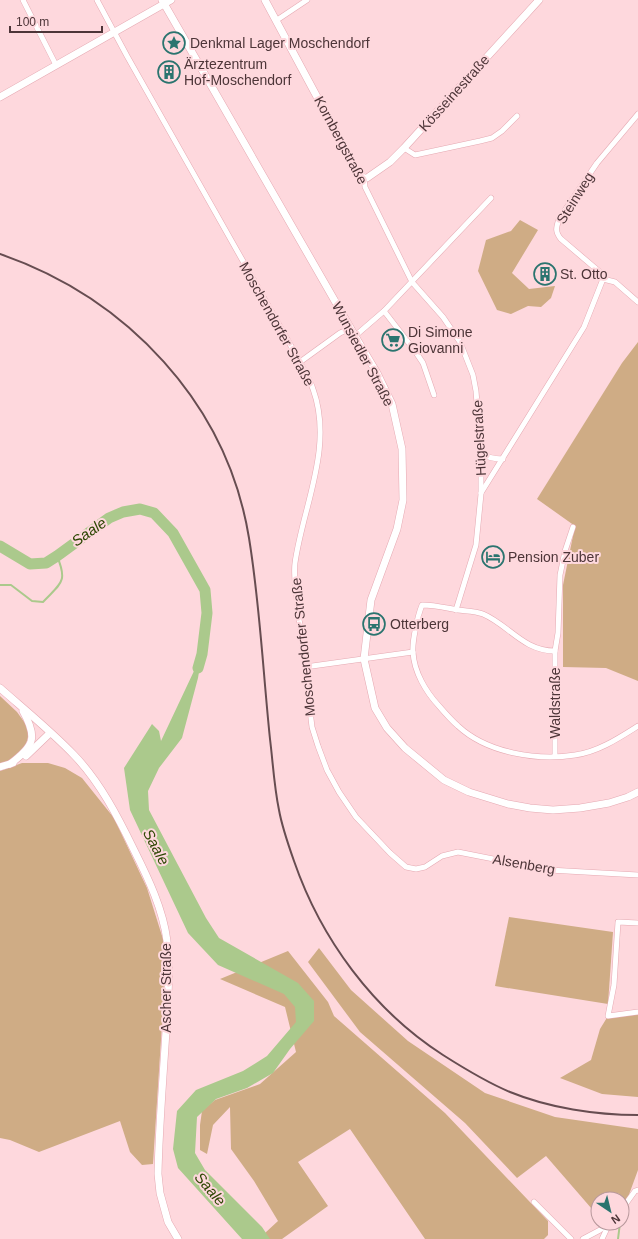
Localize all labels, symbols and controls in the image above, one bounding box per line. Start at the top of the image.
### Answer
scale bar [10,8,102,34]
text: 100 m [16,15,49,29]
place icon: Denkmal Lager Moschendorf [161,30,187,56]
place label: Denkmal Lager Moschendorf [190,35,370,51]
street label: Kösseinestraße [416,51,493,135]
place label: Ärztezentrum Hof-Moschendorf [184,56,291,88]
building icon: Ärztezentrum Hof-Moschendorf [156,59,182,85]
street label: Kornbergstraße [311,93,371,187]
street label: Steinweg [553,169,597,227]
street label: Moschendorfer Straße [236,259,318,389]
building icon: St. Otto [532,261,558,287]
place label: St. Otto [560,266,608,282]
street label: Wunsiedler Straße [329,299,397,409]
place label: Di Simone Giovanni [408,324,473,356]
supermarket icon: Di Simone Giovanni [380,327,406,353]
street label: Hügelstraße [469,399,489,476]
water label: Saale [68,514,109,550]
hotel icon: Pension Zuber [480,544,506,570]
place label: Pension Zuber [508,549,599,565]
street label: Moschendorfer Straße [288,577,318,717]
bus stop icon: Otterberg [361,611,387,637]
place label: Otterberg [390,616,449,632]
street label: Waldstraße [547,667,563,739]
water label: Saale [140,826,173,868]
street label: Alsenberg [492,851,556,877]
street label: Ascher Straße [158,943,174,1033]
water label: Saale [191,1169,229,1209]
north arrow [590,1191,630,1231]
text: N [609,1212,622,1226]

